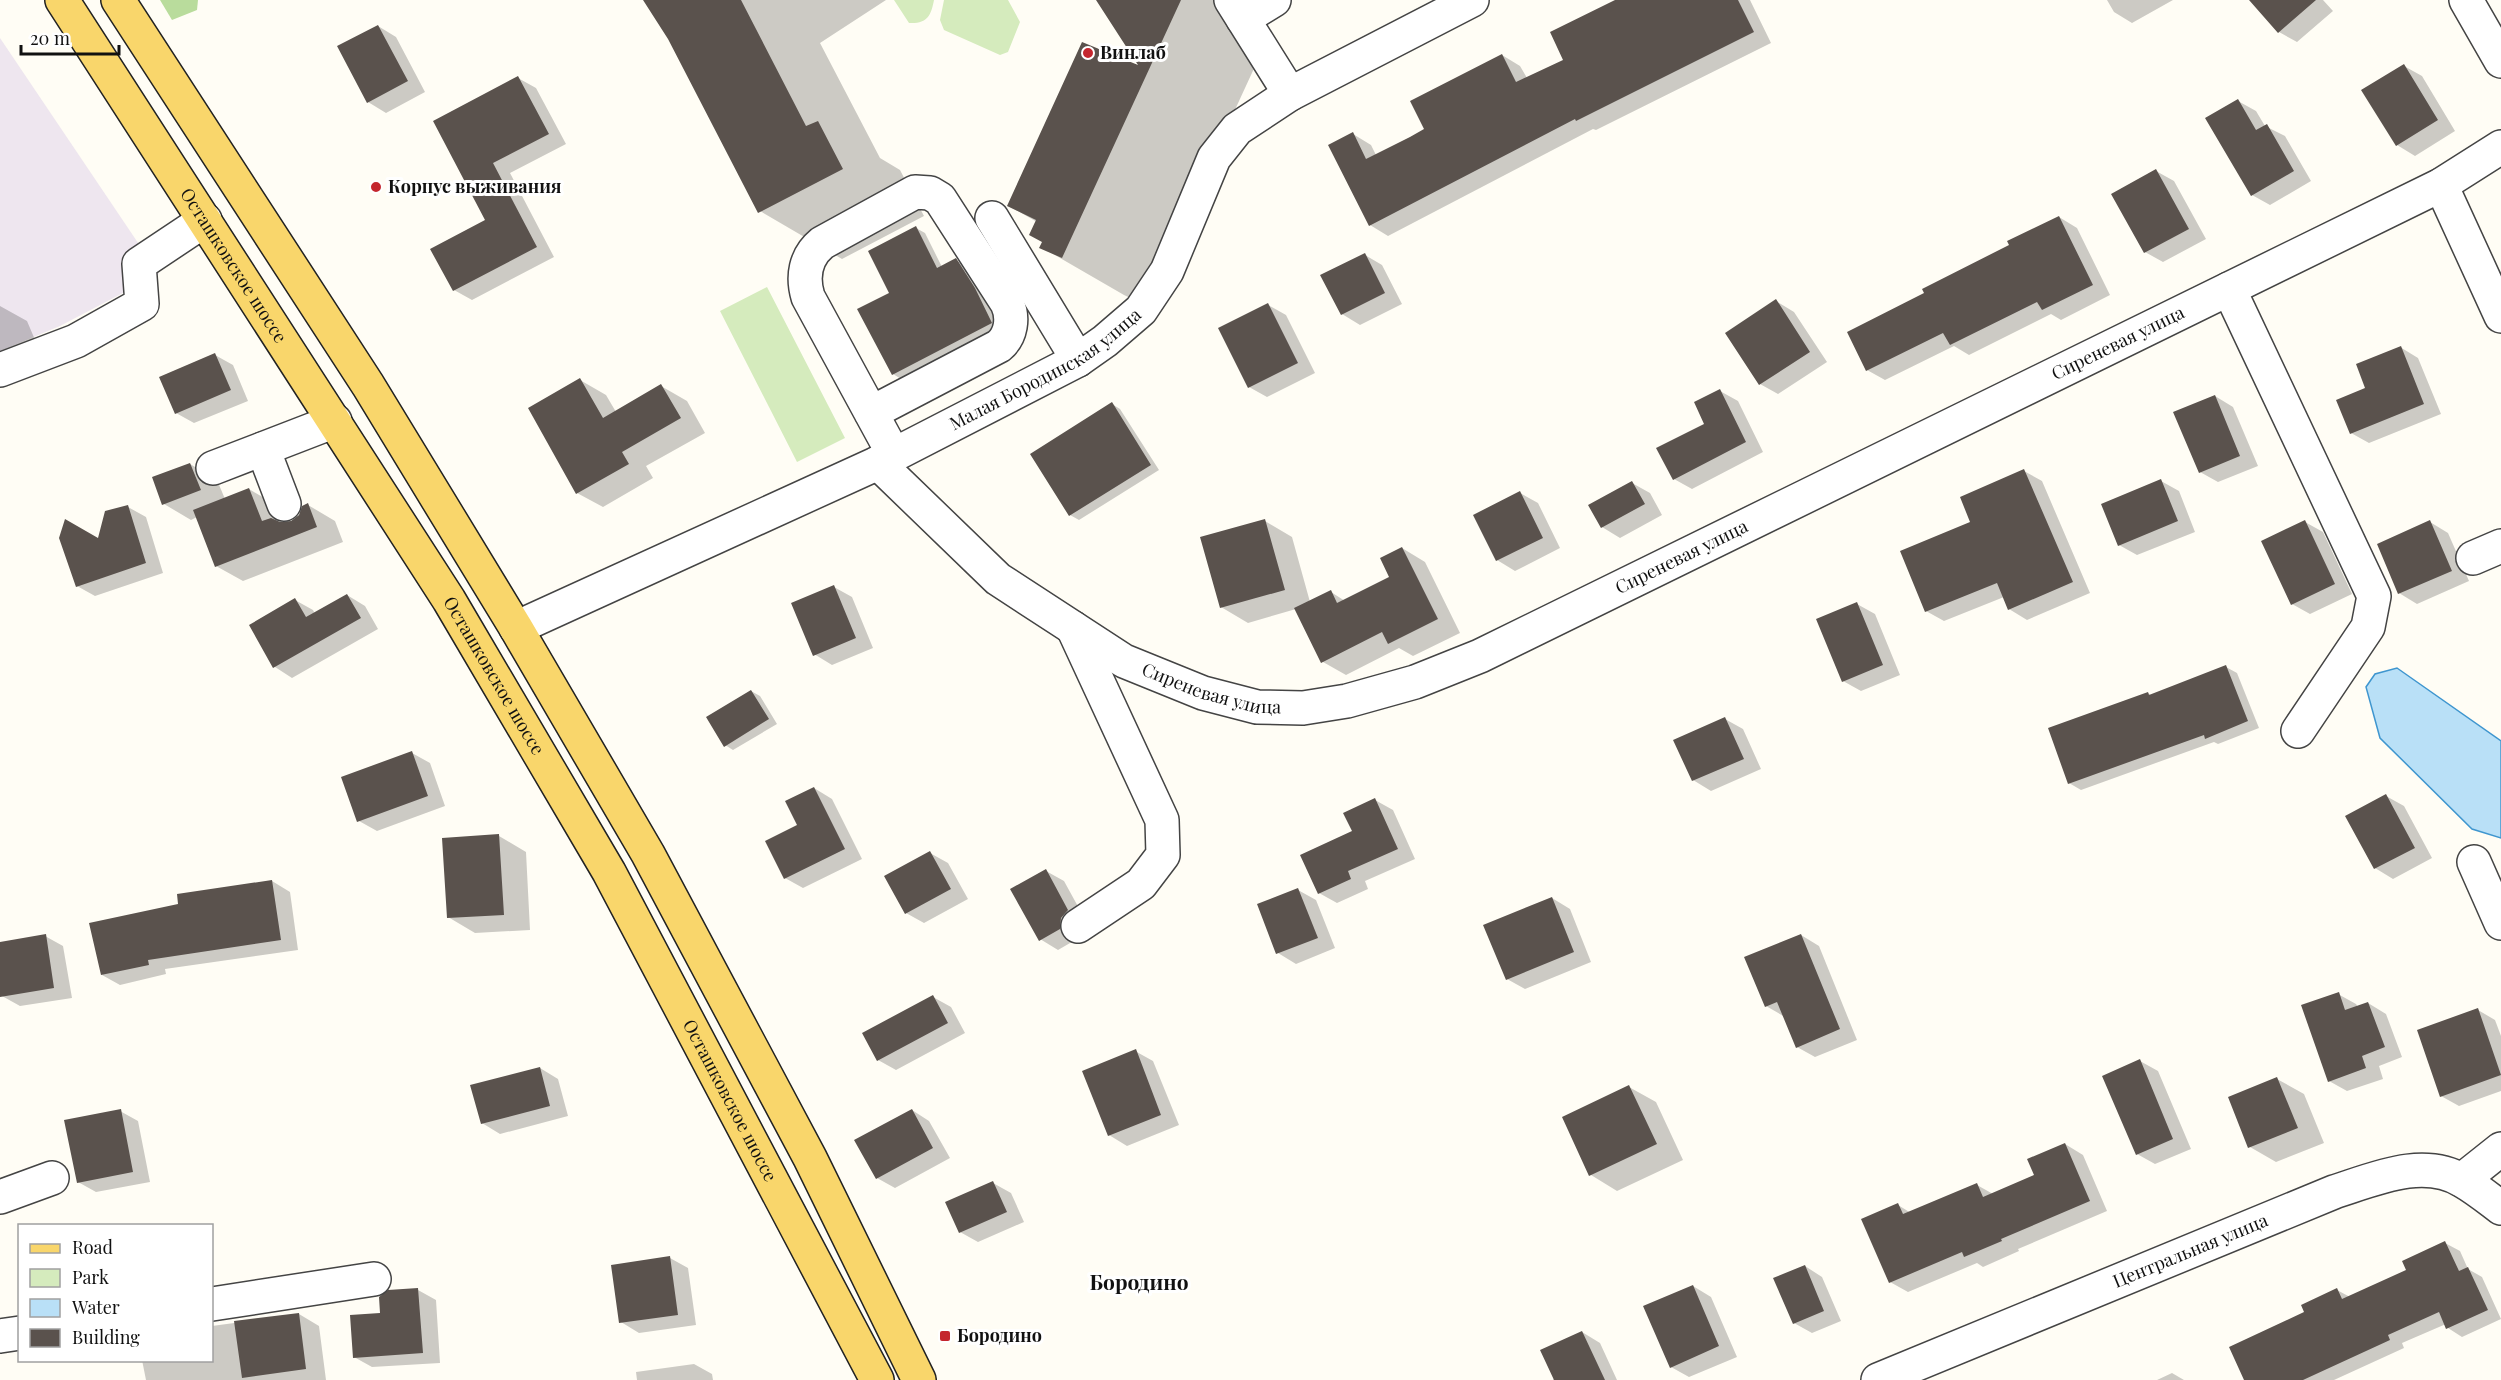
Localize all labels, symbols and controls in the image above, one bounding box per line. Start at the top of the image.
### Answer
scale bar [21,18,118,56]
text: 20 m [30,26,70,50]
place label: Винлаб [1100,40,1166,64]
marker: Винлаб [1081,46,1095,60]
place label: Корпус выживания [388,174,561,198]
marker: Корпус выживания [369,180,383,194]
street label: Осташковское шоссе [175,183,293,347]
street label: Сиреневая улица [2047,300,2188,385]
street label: Малая Бородинская улица [945,302,1146,435]
street label: Сиреневая улица [1611,514,1752,599]
street label: Осташковское шоссе [439,592,550,759]
street label: Сиреневая улица [1139,657,1282,719]
street label: Осташковское шоссе [678,1015,783,1185]
street label: Центральная улица [2109,1208,2271,1293]
legend [18,1224,213,1362]
text: Road [72,1235,113,1259]
text: Park [72,1265,109,1289]
district label: Бородино [1089,1267,1189,1295]
text: Water [71,1295,120,1319]
place label: Бородино [957,1323,1042,1347]
text: Building [72,1325,140,1349]
marker: Бородино [938,1329,952,1343]

